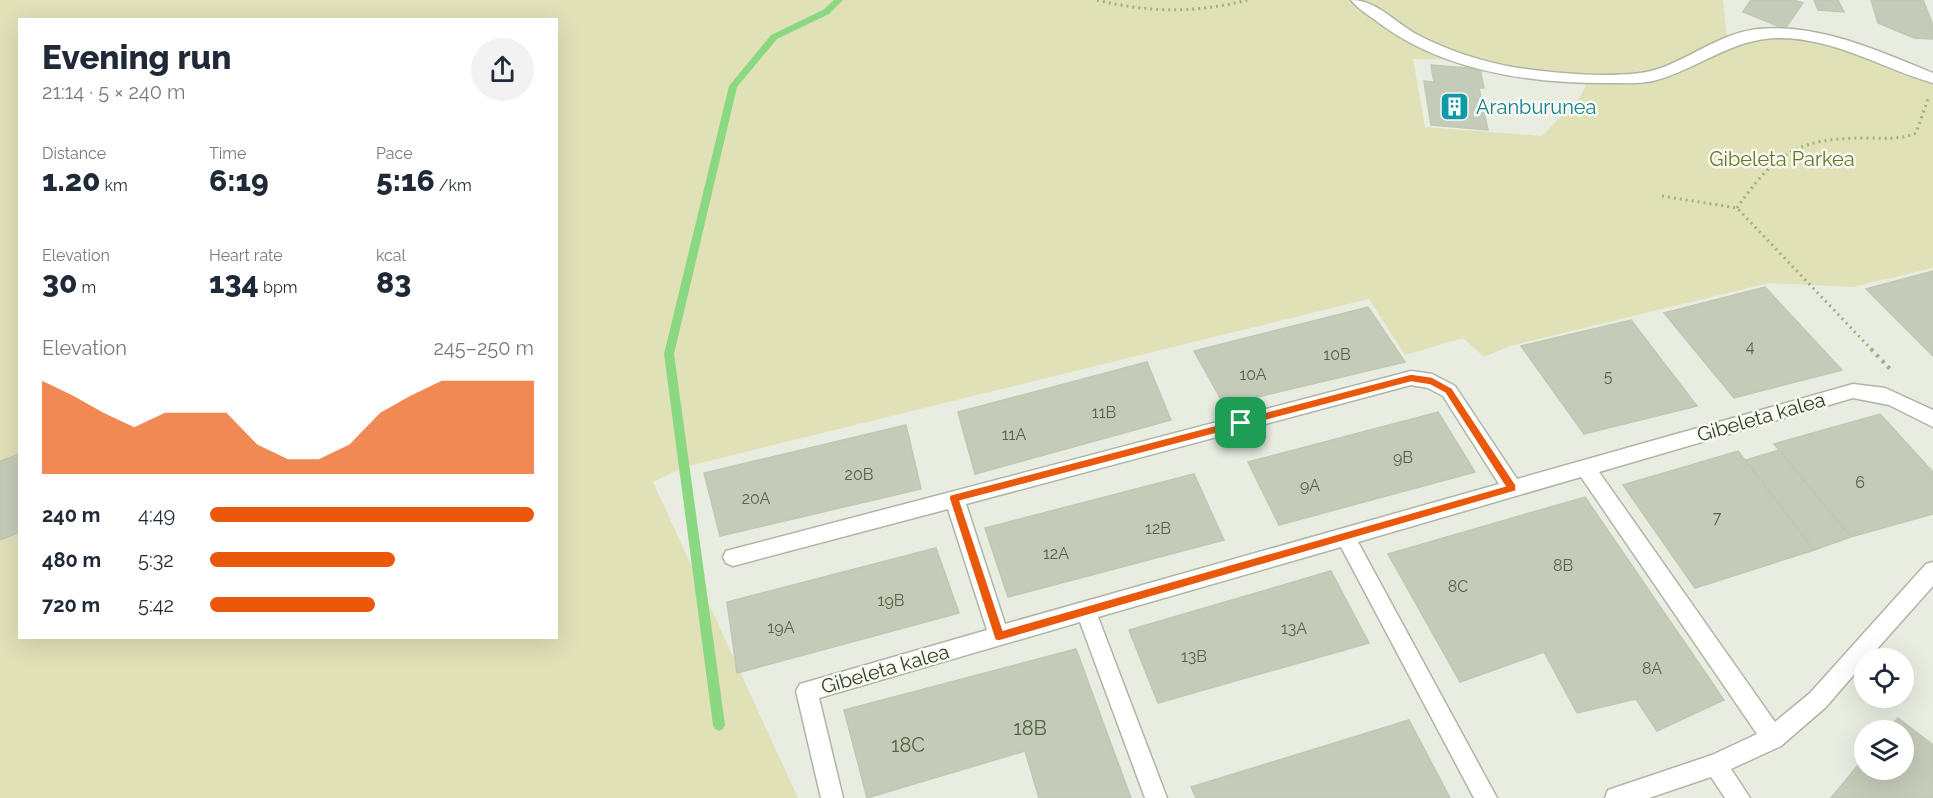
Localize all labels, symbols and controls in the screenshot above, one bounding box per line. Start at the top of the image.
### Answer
text: Evening run [42,38,232,77]
button: share [471,38,534,101]
text: 21:14 · 5 × 240 m [42,80,186,104]
building icon: Aranburunea [1439,91,1471,123]
place label: Aranburunea [1476,95,1596,119]
text: Distance [42,144,106,163]
text: Time [209,144,246,163]
text: Pace [376,144,413,163]
park label: Gibeleta Parkea [1709,147,1855,171]
text: 1.20 [42,163,101,198]
text: 6:19 [209,163,269,198]
text: 5:16 [376,163,435,198]
text: km [101,176,128,195]
text: /km [435,176,472,195]
text: Elevation [42,246,110,265]
text: Heart rate [209,246,283,265]
text: kcal [376,246,406,265]
text: 30 [42,265,78,300]
text: 134 [209,265,259,300]
text: 83 [376,265,411,300]
text: m [78,278,96,297]
text: bpm [259,278,297,297]
text: Elevation [42,336,127,360]
text: 245–250 m [433,336,534,360]
house number: 4 [1746,337,1755,356]
house number: 10B [1323,345,1351,364]
house number: 10A [1239,365,1267,384]
house number: 5 [1604,367,1613,386]
street label: Gibeleta kalea [1694,387,1828,447]
pin [1215,397,1266,448]
house number: 11B [1092,403,1116,422]
icon: arrive [1224,406,1257,439]
house number: 11A [1002,425,1026,444]
house number: 9B [1393,448,1413,467]
house number: 20B [845,465,873,484]
house number: 6 [1855,473,1865,492]
house number: 9A [1300,476,1320,495]
house number: 20A [742,489,771,508]
text: 240 m [42,503,100,527]
text: 4:49 [138,503,175,527]
house number: 7 [1713,508,1722,527]
house number: 12B [1145,519,1171,538]
house number: 12A [1043,544,1069,563]
text: 480 m [42,548,101,572]
text: 5:32 [138,548,174,572]
house number: 8B [1553,556,1573,575]
house number: 8C [1448,577,1468,596]
house number: 19B [878,591,904,610]
text: 720 m [42,593,100,617]
text: 5:42 [138,593,174,617]
house number: 19A [767,618,795,637]
house number: 13A [1281,619,1307,638]
street label: Gibeleta kalea [818,639,952,699]
house number: 13B [1181,647,1207,666]
map controls [1854,648,1914,780]
button: locate [1854,648,1914,708]
house number: 8A [1642,659,1662,678]
house number: 18B [1013,716,1047,740]
button: layers [1854,720,1914,780]
house number: 18C [891,733,925,757]

